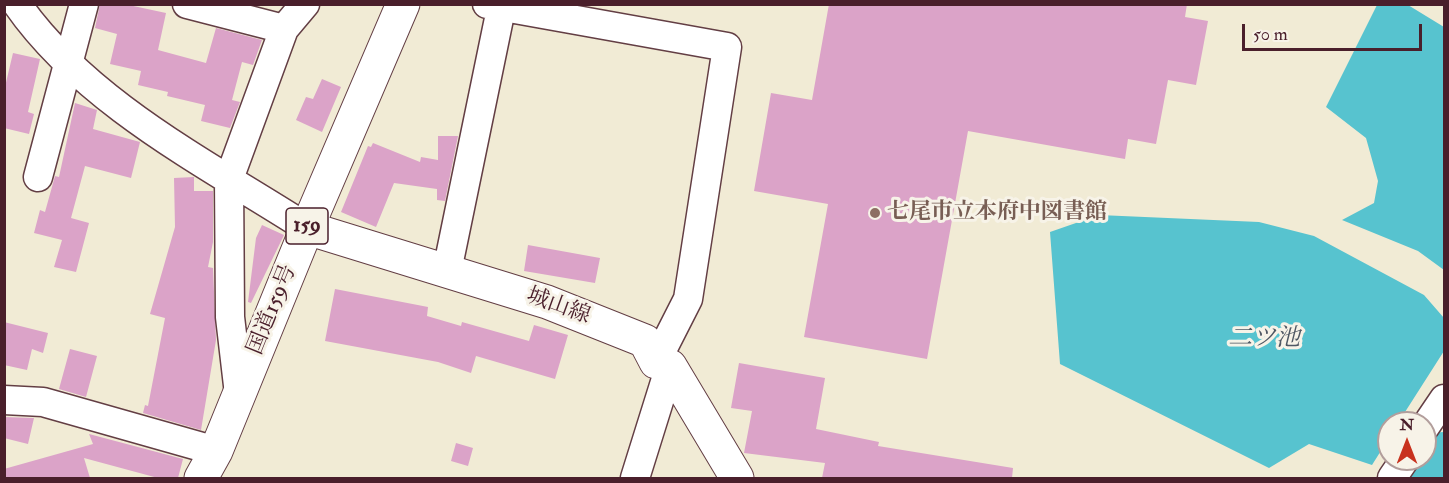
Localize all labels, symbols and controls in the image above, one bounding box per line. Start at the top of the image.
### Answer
scale bar [1245,12,1425,50]
text: 50 m [1253,23,1288,46]
place label: 七尾市立本府中図書館 [887,200,1107,226]
marker: 七尾市立本府中図書館 [868,206,882,220]
road number: 159 [286,208,328,244]
street label: 国道159号 [243,261,303,359]
street label: 城山線 [522,283,594,331]
water label: 二ツ池 [1228,326,1300,354]
north arrow [1377,411,1437,471]
text: N [1400,415,1414,435]

